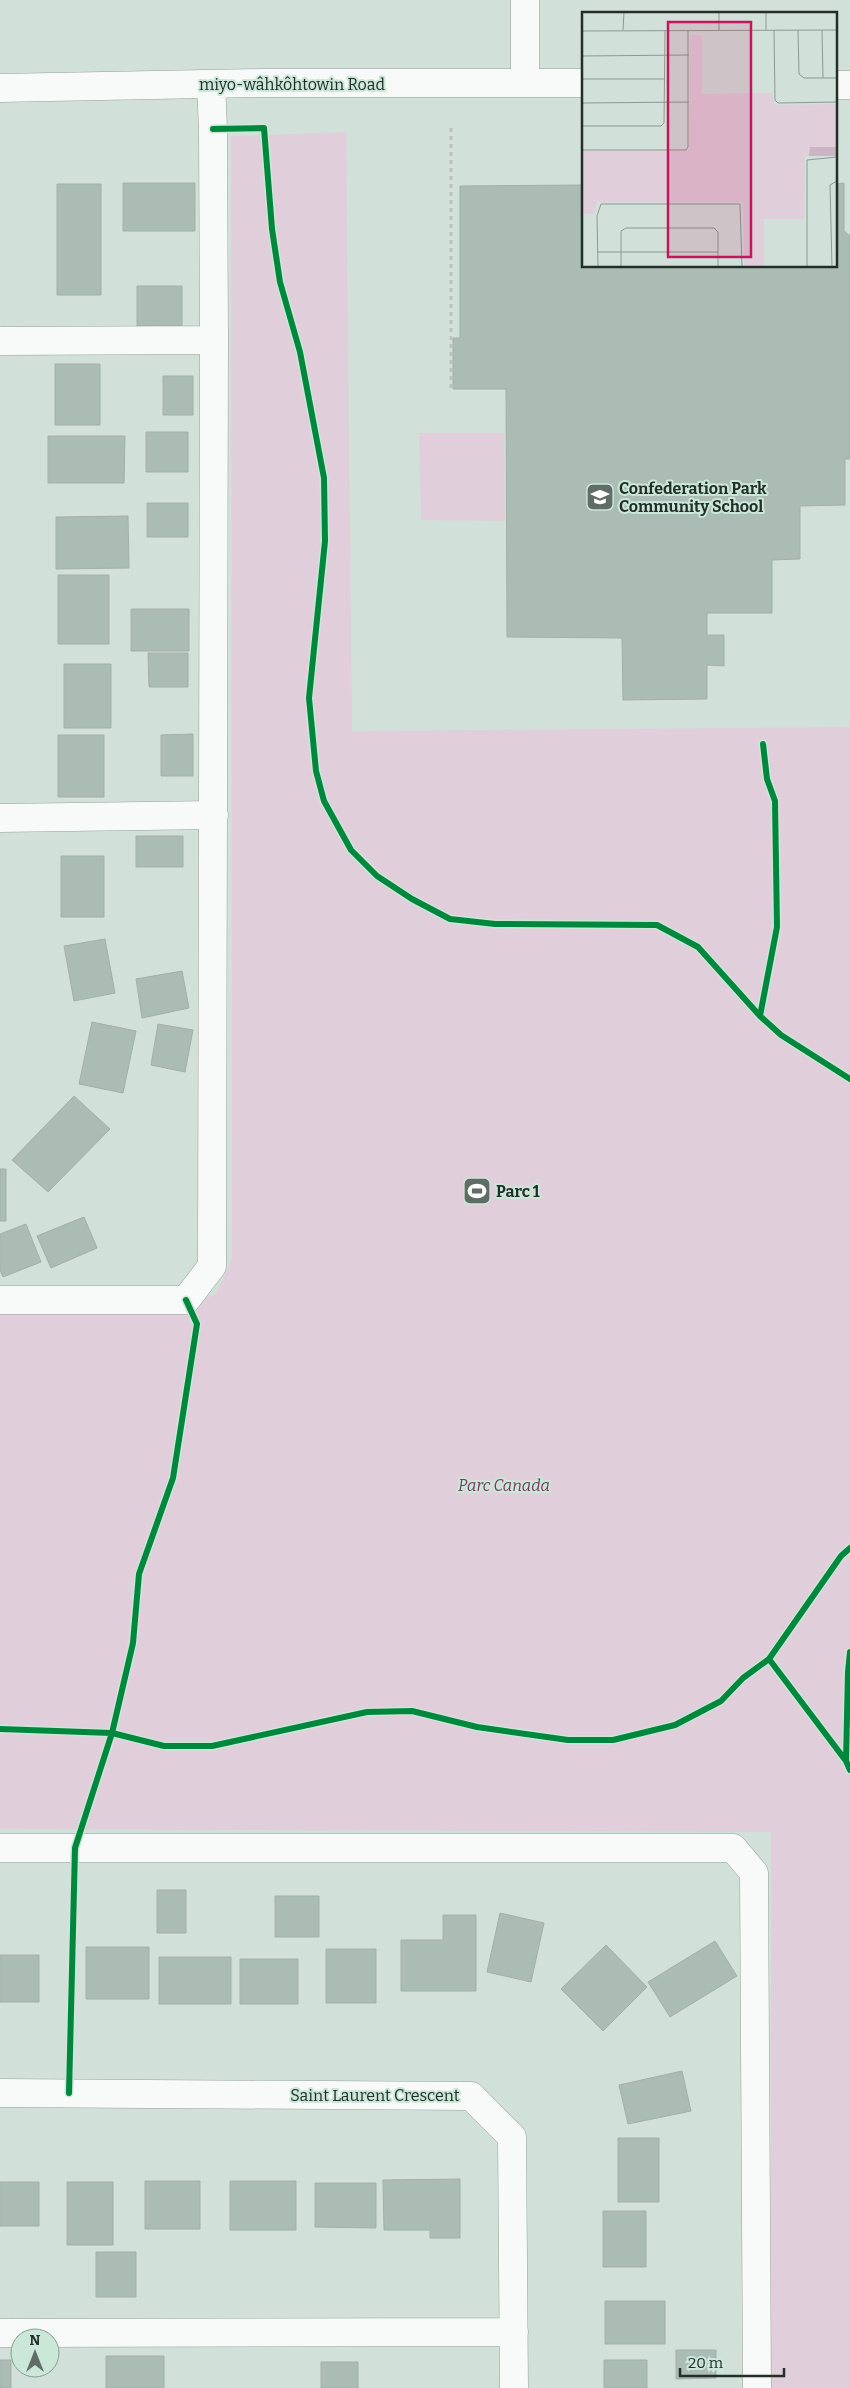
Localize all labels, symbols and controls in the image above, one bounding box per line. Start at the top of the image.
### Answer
inset map [582,12,838,268]
street label: miyo-wâhkôhtowin Road [199,75,386,94]
place label: Confederation Park Community School [619,479,767,516]
school or university icon: Confederation Park Community School [585,482,615,512]
sports icon: Parc 1 [462,1176,492,1206]
place label: Parc 1 [496,1182,540,1201]
park label: Parc Canada [458,1476,550,1495]
street label: Saint Laurent Crescent [290,2086,460,2105]
north arrow [10,2328,60,2378]
text: N [30,2332,41,2349]
scale bar [680,2346,784,2378]
text: 20 m [688,2354,724,2372]

